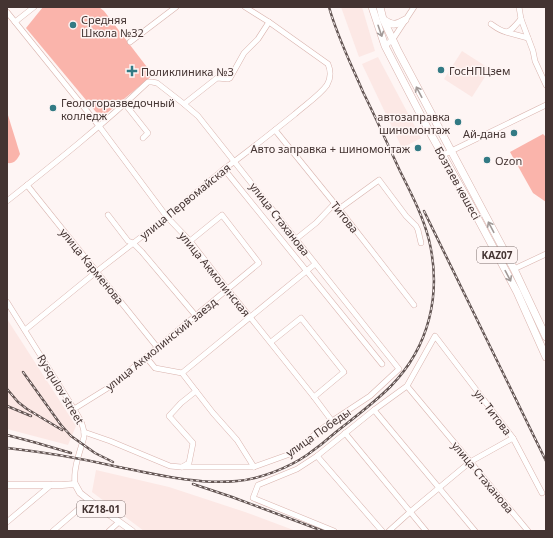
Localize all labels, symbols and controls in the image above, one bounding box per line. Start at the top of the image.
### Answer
place label: Средняя Школа №32 [81,12,144,40]
marker: Средняя Школа №32 [68,20,78,30]
one-way arrow [377,24,384,37]
place label: ГосНПЦзем [449,63,510,78]
place label: Поликлиника №3 [141,64,234,79]
marker: Поликлиника №3 [126,65,138,77]
marker: ГосНПЦзем [436,65,446,75]
one-way arrow [415,86,423,98]
place label: Геологоразведочный колледж [61,95,175,123]
marker: Геологоразведочный колледж [48,103,58,113]
place label: автозаправка шиномонтаж [377,109,451,137]
marker: автозаправка шиномонтаж [453,117,463,127]
place label: Ай-дана [463,126,506,141]
marker: Ай-дана [509,128,519,138]
place label: Авто заправка + шиномонтаж [251,141,411,156]
marker: Авто заправка + шиномонтаж [413,143,423,153]
street label: Бозтаев көшесі [432,144,484,222]
place label: Ozon [495,153,522,168]
marker: Ozon [482,155,492,165]
street label: улица Первомайская [137,160,233,242]
street label: улица Стаханова [247,179,313,259]
street label: Титова [328,198,362,236]
one-way arrow [487,221,494,233]
street label: улица Карменова [57,225,127,307]
street label: улица Акмолинская [176,228,254,320]
road number: KAZ07 [477,247,517,263]
one-way arrow [505,269,512,281]
street label: улица Акмолинский заезд [102,294,220,394]
street label: Rysqulov street [34,351,88,427]
street label: ул. Титова [471,386,515,438]
street label: улица Победы [282,404,354,460]
street label: улица Стаханова [449,438,517,516]
road number: KZ18-01 [77,501,125,517]

